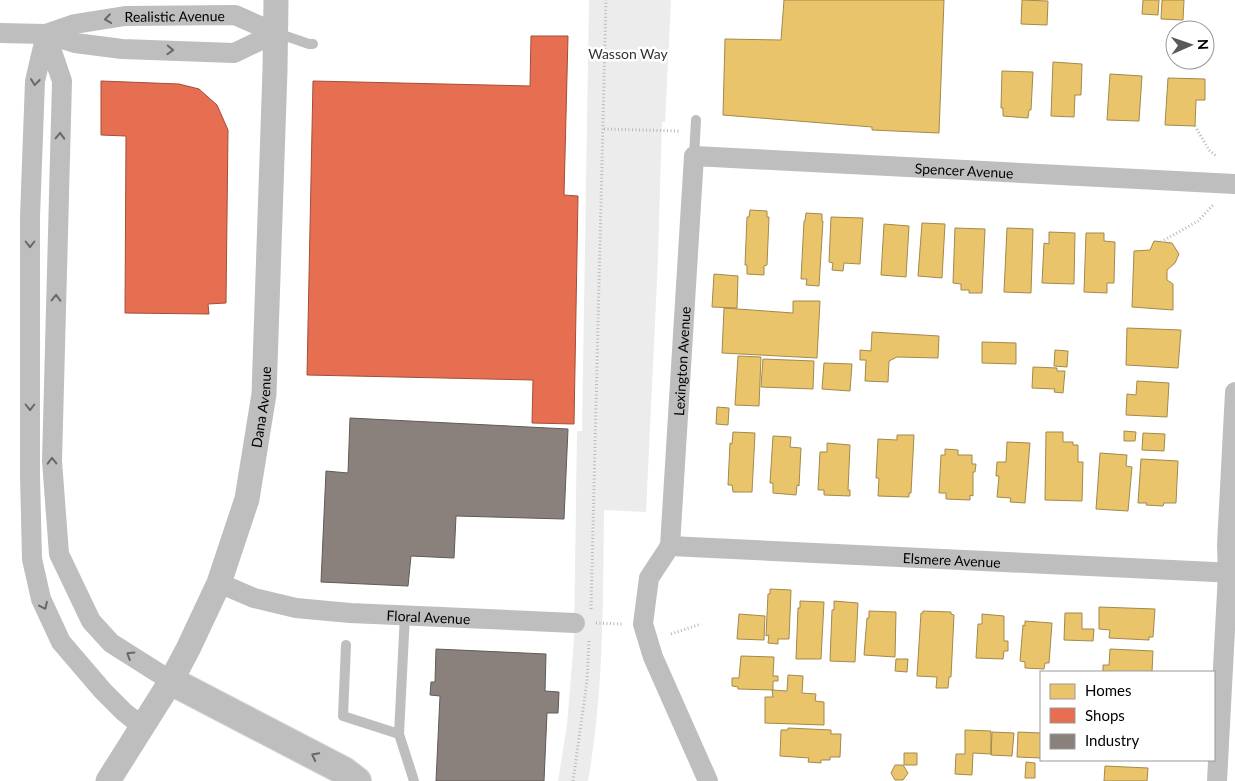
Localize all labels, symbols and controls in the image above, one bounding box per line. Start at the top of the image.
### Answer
street label: Realistic Avenue [124,7,225,25]
one-way arrow [104,13,112,24]
north arrow [1165,20,1215,70]
text: N [1195,39,1212,50]
one-way arrow [167,45,175,56]
park label: Wasson Way [588,45,669,62]
one-way arrow [30,78,41,86]
one-way arrow [55,132,66,140]
street label: Spencer Avenue [914,159,1014,181]
one-way arrow [25,240,35,248]
one-way arrow [51,294,61,302]
street label: Lexington Avenue [670,306,693,416]
street label: Dana Avenue [247,366,273,449]
one-way arrow [25,403,35,411]
one-way arrow [47,456,58,464]
street label: Elsmere Avenue [902,549,1001,570]
one-way arrow [38,601,49,610]
street label: Floral Avenue [386,606,471,627]
one-way arrow [126,652,135,662]
legend [1040,671,1215,761]
text: Homes [1085,681,1131,699]
text: Shops [1085,706,1125,724]
text: Industry [1085,731,1140,749]
one-way arrow [311,752,320,762]

